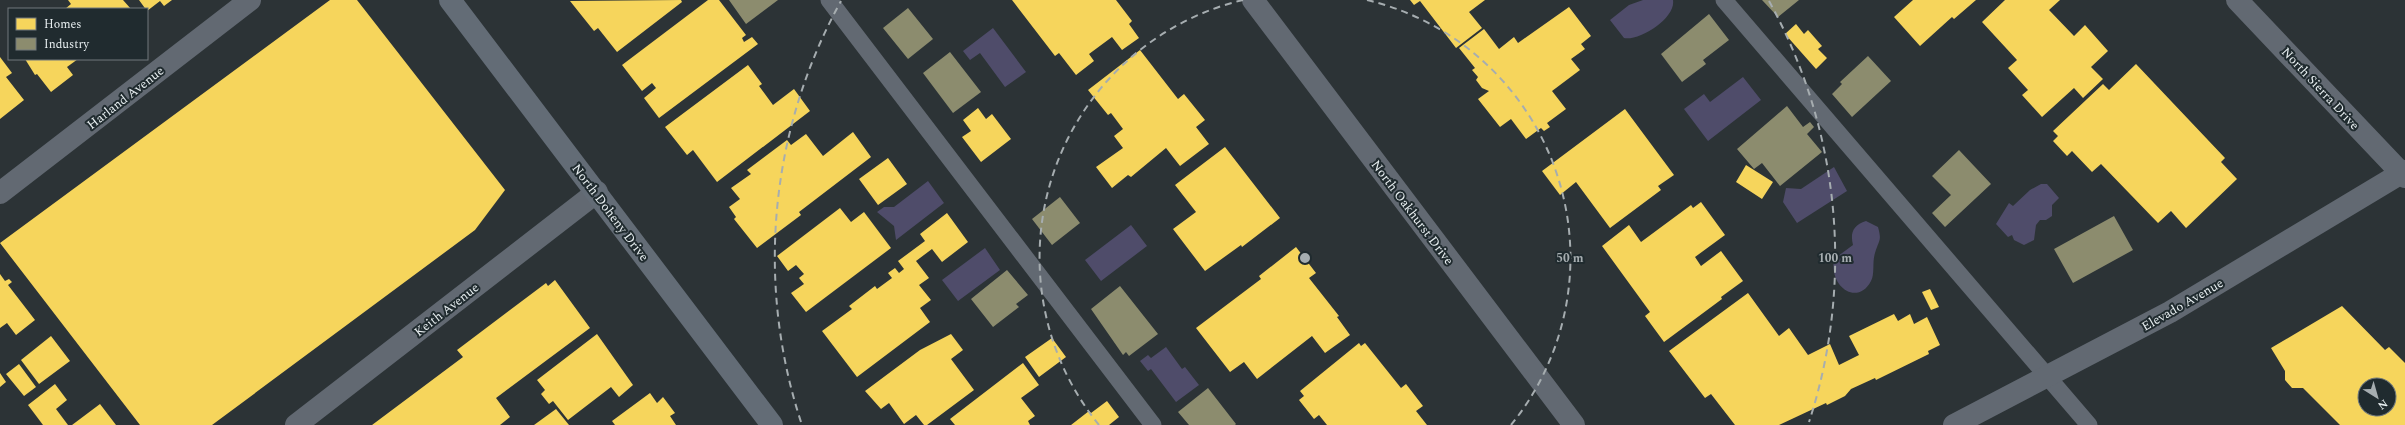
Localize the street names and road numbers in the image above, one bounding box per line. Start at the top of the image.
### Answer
street label: North Sierra Drive [2276,43,2364,135]
street label: Harland Avenue [83,61,169,134]
street label: North Oakhurst Drive [1366,156,1458,269]
street label: North Doheny Drive [567,160,654,266]
street label: Elevado Avenue [2138,273,2227,336]
street label: Keith Avenue [410,278,483,342]

